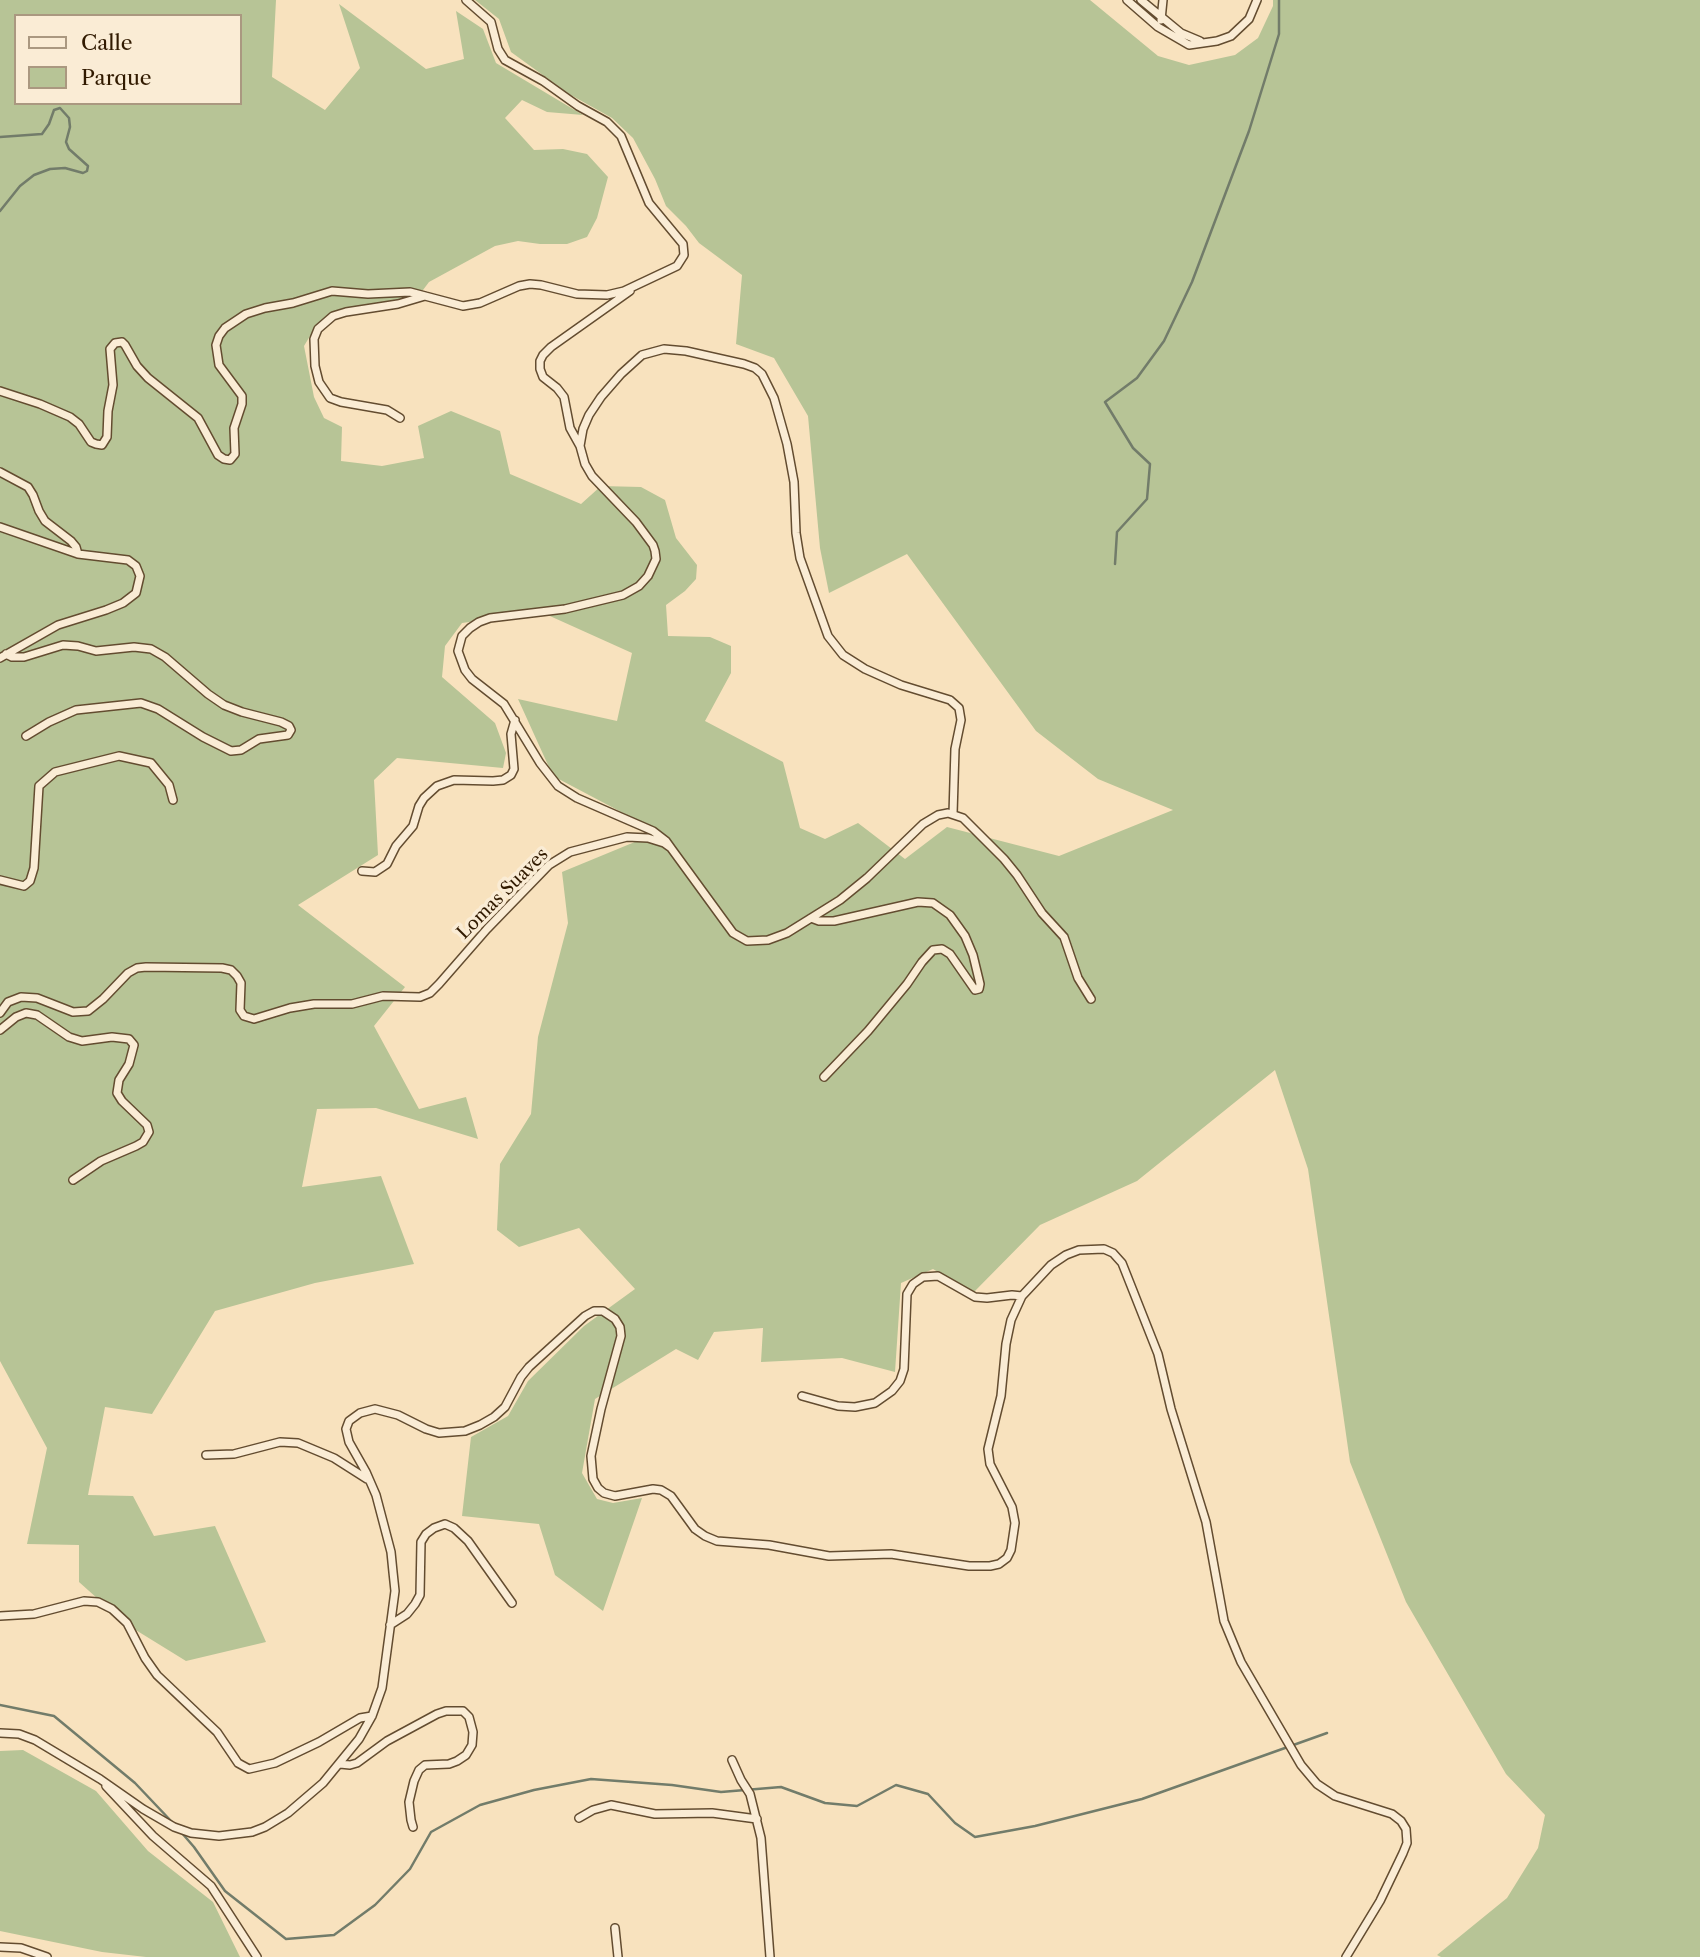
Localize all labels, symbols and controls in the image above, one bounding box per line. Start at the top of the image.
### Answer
legend [14,14,242,105]
text: Calle [81,30,133,55]
text: Parque [81,65,152,90]
street label: Lomas Suaves [453,844,553,944]

